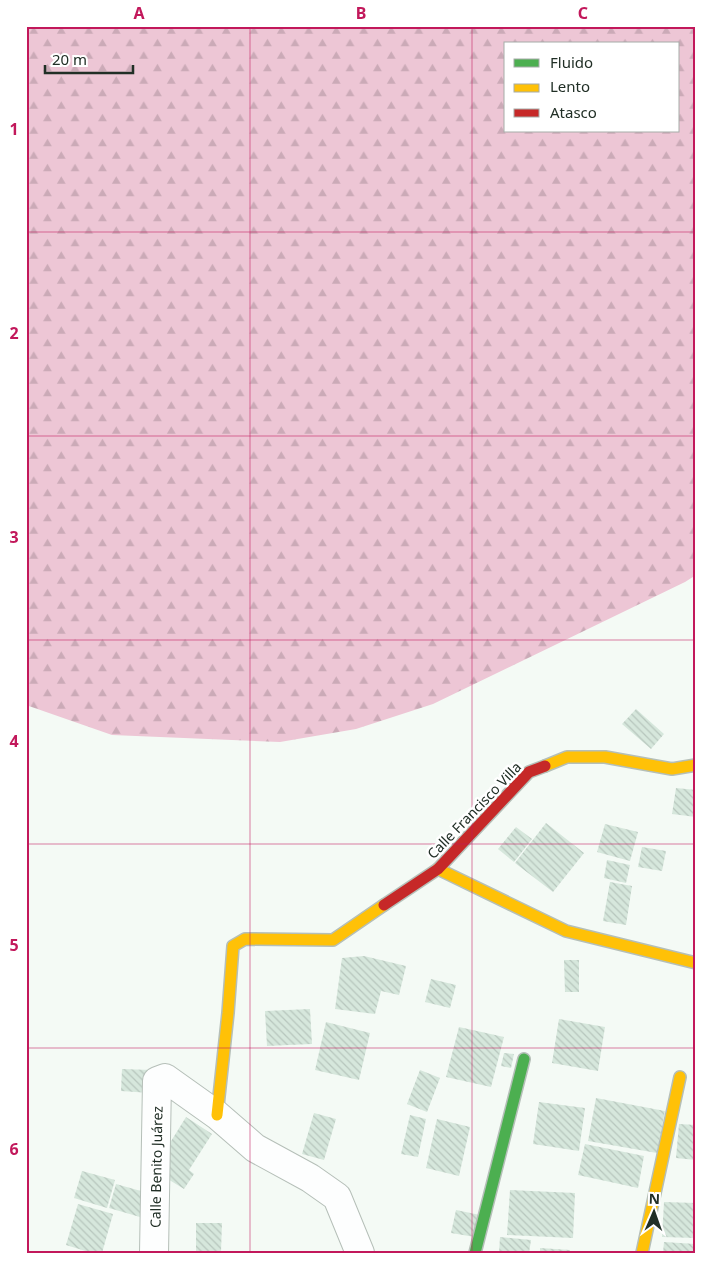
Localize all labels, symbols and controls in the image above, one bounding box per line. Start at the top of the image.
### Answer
text: A [133,2,145,24]
text: B [356,2,366,24]
text: C [578,2,588,24]
scale bar [45,42,132,74]
legend [504,42,680,132]
text: 20 m [52,49,87,69]
text: Fluido [550,52,593,72]
text: Lento [550,76,590,96]
text: Atasco [550,102,597,122]
text: 1 [9,118,19,140]
text: 2 [9,322,19,344]
text: 3 [9,526,19,548]
text: 4 [9,730,19,752]
street label: Calle Francisco Villa [423,757,525,863]
text: 5 [9,934,19,956]
street label: Calle Benito Juárez [145,1105,167,1228]
text: 6 [9,1138,19,1160]
north arrow [630,1186,680,1236]
text: N [648,1189,660,1208]

